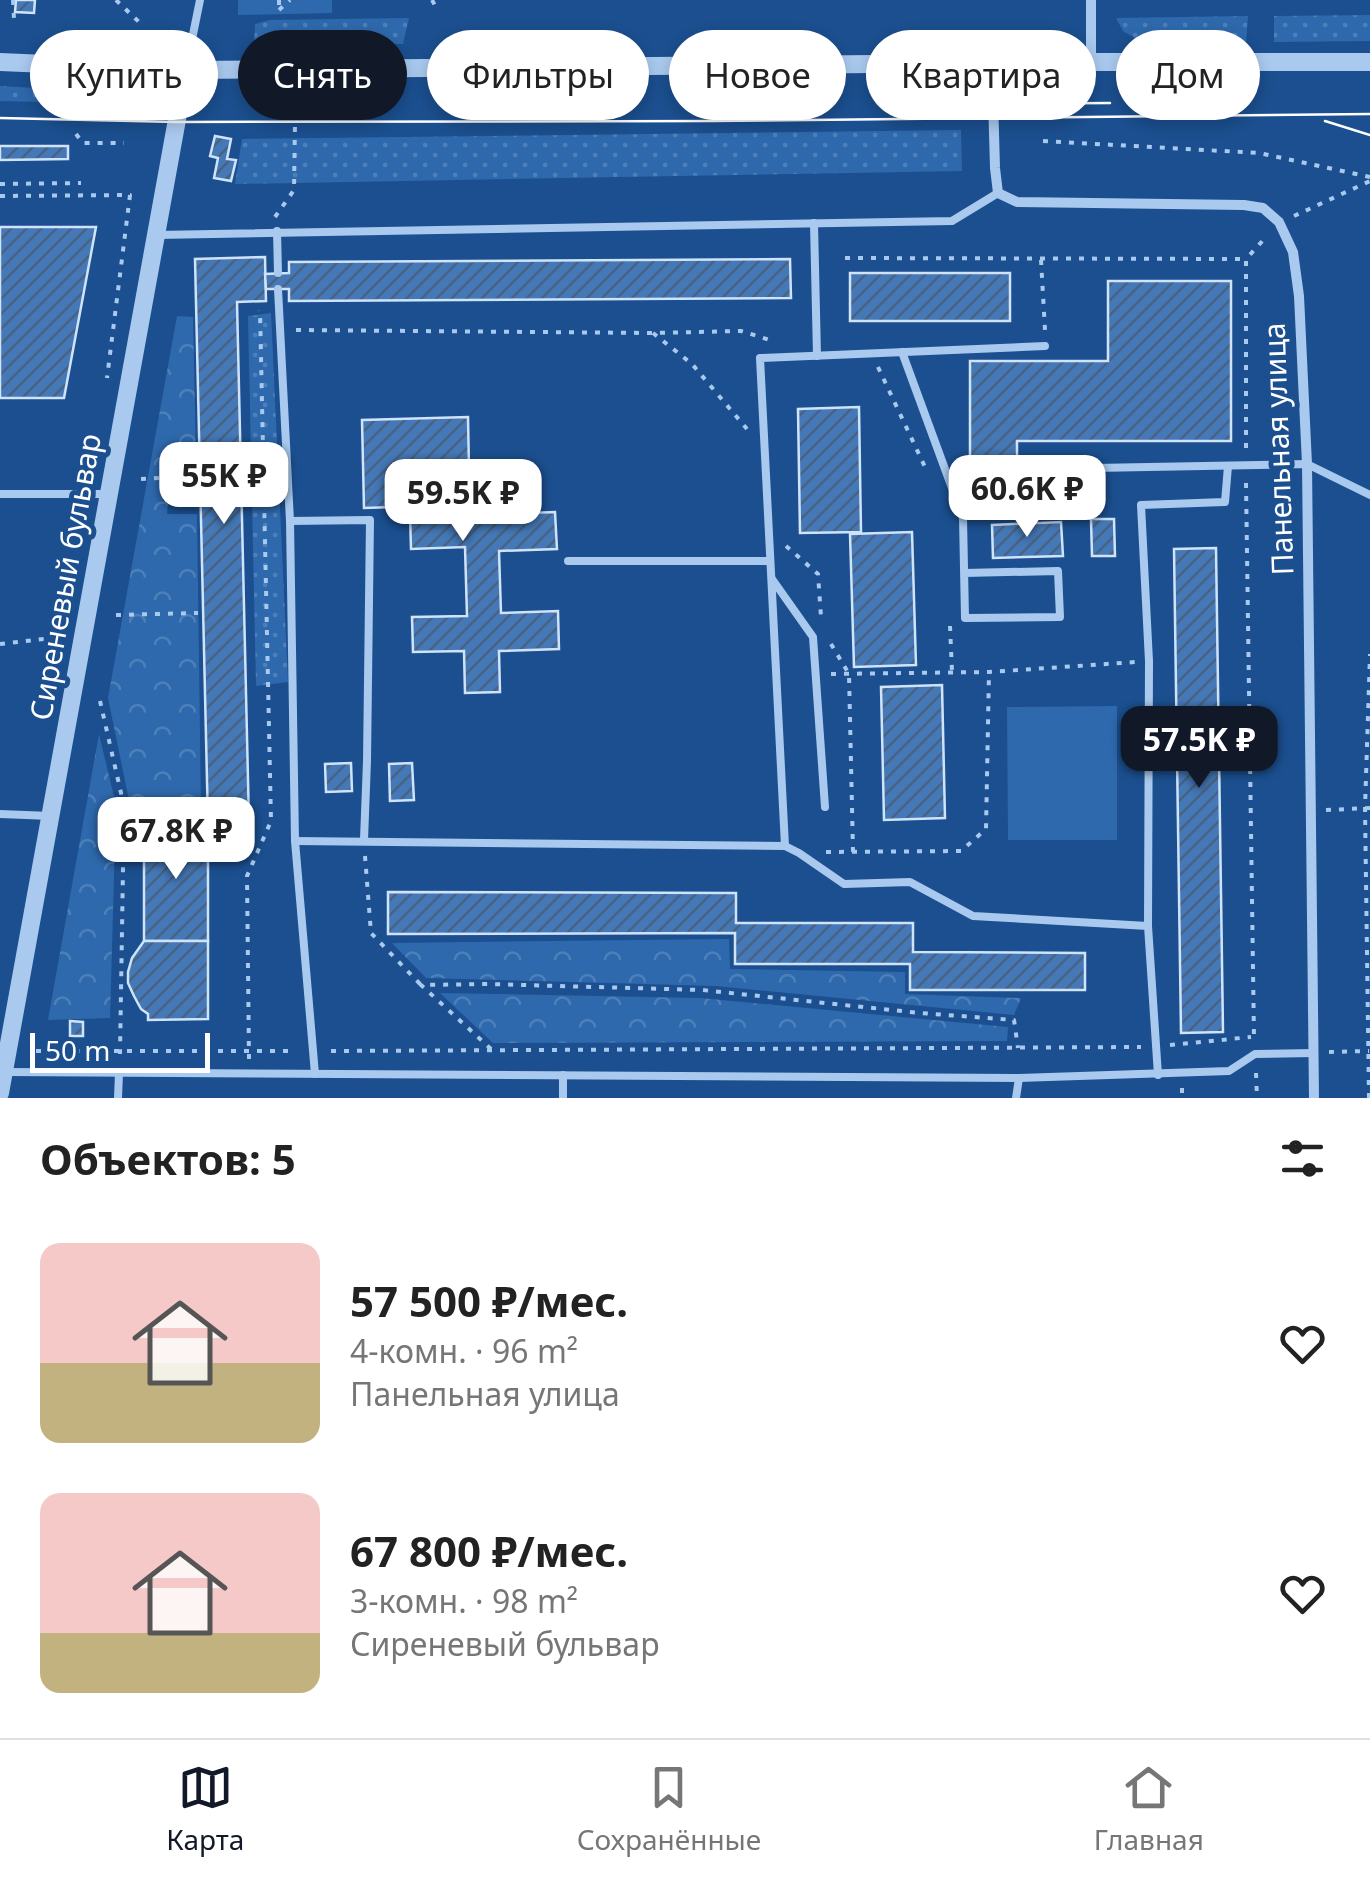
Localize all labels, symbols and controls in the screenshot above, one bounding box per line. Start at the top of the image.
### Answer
chip: Купить [30,30,218,120]
chip: Снять [238,30,407,120]
chip: Фильтры [427,30,649,120]
chip: Новое [669,30,846,120]
chip: Квартира [866,30,1096,120]
chip: Дом [1116,30,1260,120]
street label: Панельная улица [1253,322,1302,576]
street label: Сиреневый бульвар [19,430,110,723]
pin: 55K ₽ [154,442,294,527]
text: 55K ₽ [181,453,267,496]
pin: 60.6K ₽ [935,455,1119,540]
pin: 59.5K ₽ [371,459,555,544]
text: 60.6K ₽ [971,466,1083,509]
text: 59.5K ₽ [407,470,519,513]
pin: 57.5K ₽ [1107,706,1291,791]
text: 57.5K ₽ [1143,717,1255,760]
pin: 67.8K ₽ [84,797,268,882]
text: 67.8K ₽ [120,808,232,851]
scale bar [30,1028,210,1072]
text: 50 m [45,1031,111,1069]
text: Объектов: 5 [40,1130,296,1187]
icon: filters [1275,1131,1330,1186]
text: 57 500 ₽/мес. [350,1272,628,1329]
icon: home [120,1283,240,1403]
icon: heart [1275,1316,1330,1371]
text: 4-комн. · 96 m² [350,1329,578,1372]
text: Панельная улица [350,1372,620,1415]
text: 67 800 ₽/мес. [350,1522,628,1579]
icon: home [120,1533,240,1653]
icon: heart [1275,1566,1330,1621]
text: 3-комн. · 98 m² [350,1579,578,1622]
text: Сиреневый бульвар [350,1622,660,1665]
tab: Карта [166,1760,244,1858]
tab: Сохранённые [577,1760,761,1858]
tab: Главная [1094,1760,1204,1858]

